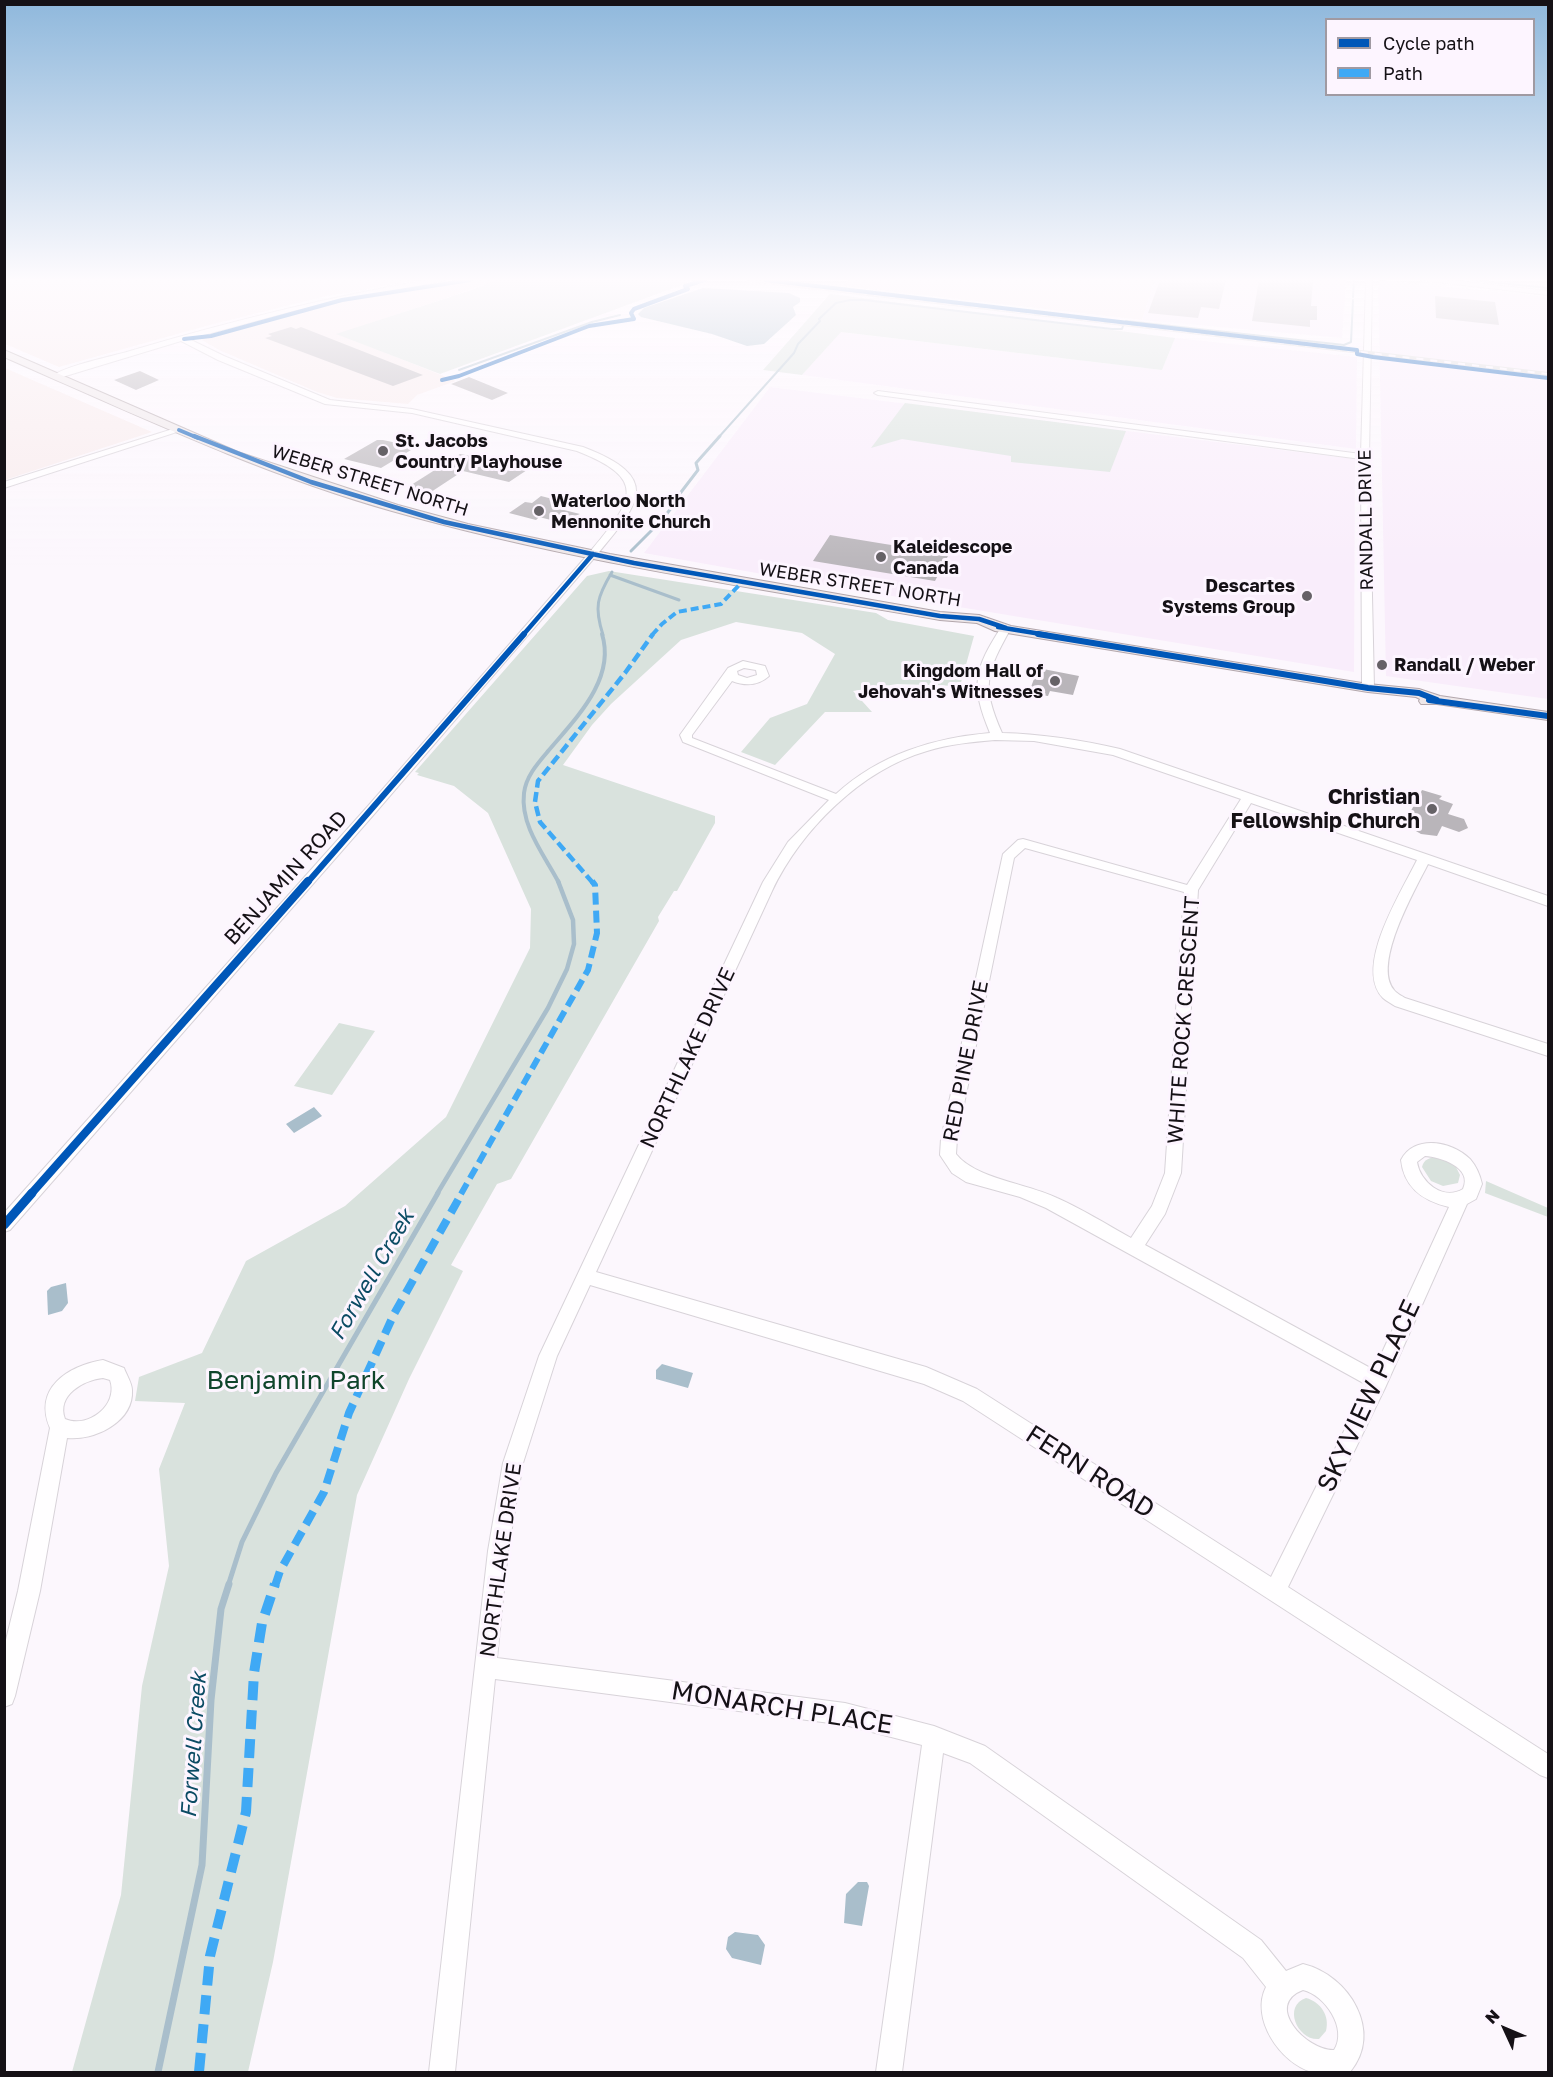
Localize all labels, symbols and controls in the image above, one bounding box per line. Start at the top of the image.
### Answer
legend [1325,18,1535,96]
text: Cycle path [1383,32,1475,54]
text: Path [1383,62,1423,84]
place label: St. Jacobs Country Playhouse [395,430,562,472]
street label: WEBER STREET NORTH [269,441,471,521]
marker: St. Jacobs Country Playhouse [376,444,390,458]
street label: RANDALL DRIVE [1354,449,1378,591]
place label: Waterloo North Mennonite Church [551,490,711,532]
marker: Waterloo North Mennonite Church [532,504,546,518]
place label: Kaleidescope Canada [893,536,1012,578]
marker: Kaleidescope Canada [874,550,888,564]
street label: WEBER STREET NORTH [757,558,963,612]
place label: Descartes Systems Group [1162,575,1295,618]
marker: Descartes Systems Group [1300,589,1314,603]
place label: Randall / Weber [1394,654,1535,676]
marker: Randall / Weber [1375,658,1389,672]
place label: Kingdom Hall of Jehovah's Witnesses [858,660,1043,702]
marker: Kingdom Hall of Jehovah's Witnesses [1048,674,1062,688]
place label: Christian Fellowship Church [1230,784,1420,834]
marker: Christian Fellowship Church [1425,802,1439,816]
street label: BENJAMIN ROAD [219,806,353,950]
street label: WHITE ROCK CRESCENT [1163,895,1205,1145]
street label: NORTHLAKE DRIVE [635,964,741,1152]
street label: RED PINE DRIVE [938,978,994,1144]
water label: Forwell Creek [324,1205,420,1345]
street label: SKYVIEW PLACE [1311,1295,1427,1497]
park label: Benjamin Park [207,1365,385,1397]
street label: FERN ROAD [1020,1419,1160,1525]
street label: NORTHLAKE DRIVE [475,1461,527,1659]
water label: Forwell Creek [176,1671,212,1819]
street label: MONARCH PLACE [669,1675,895,1741]
north arrow [1475,1999,1535,2059]
text: N [1481,2005,1503,2028]

